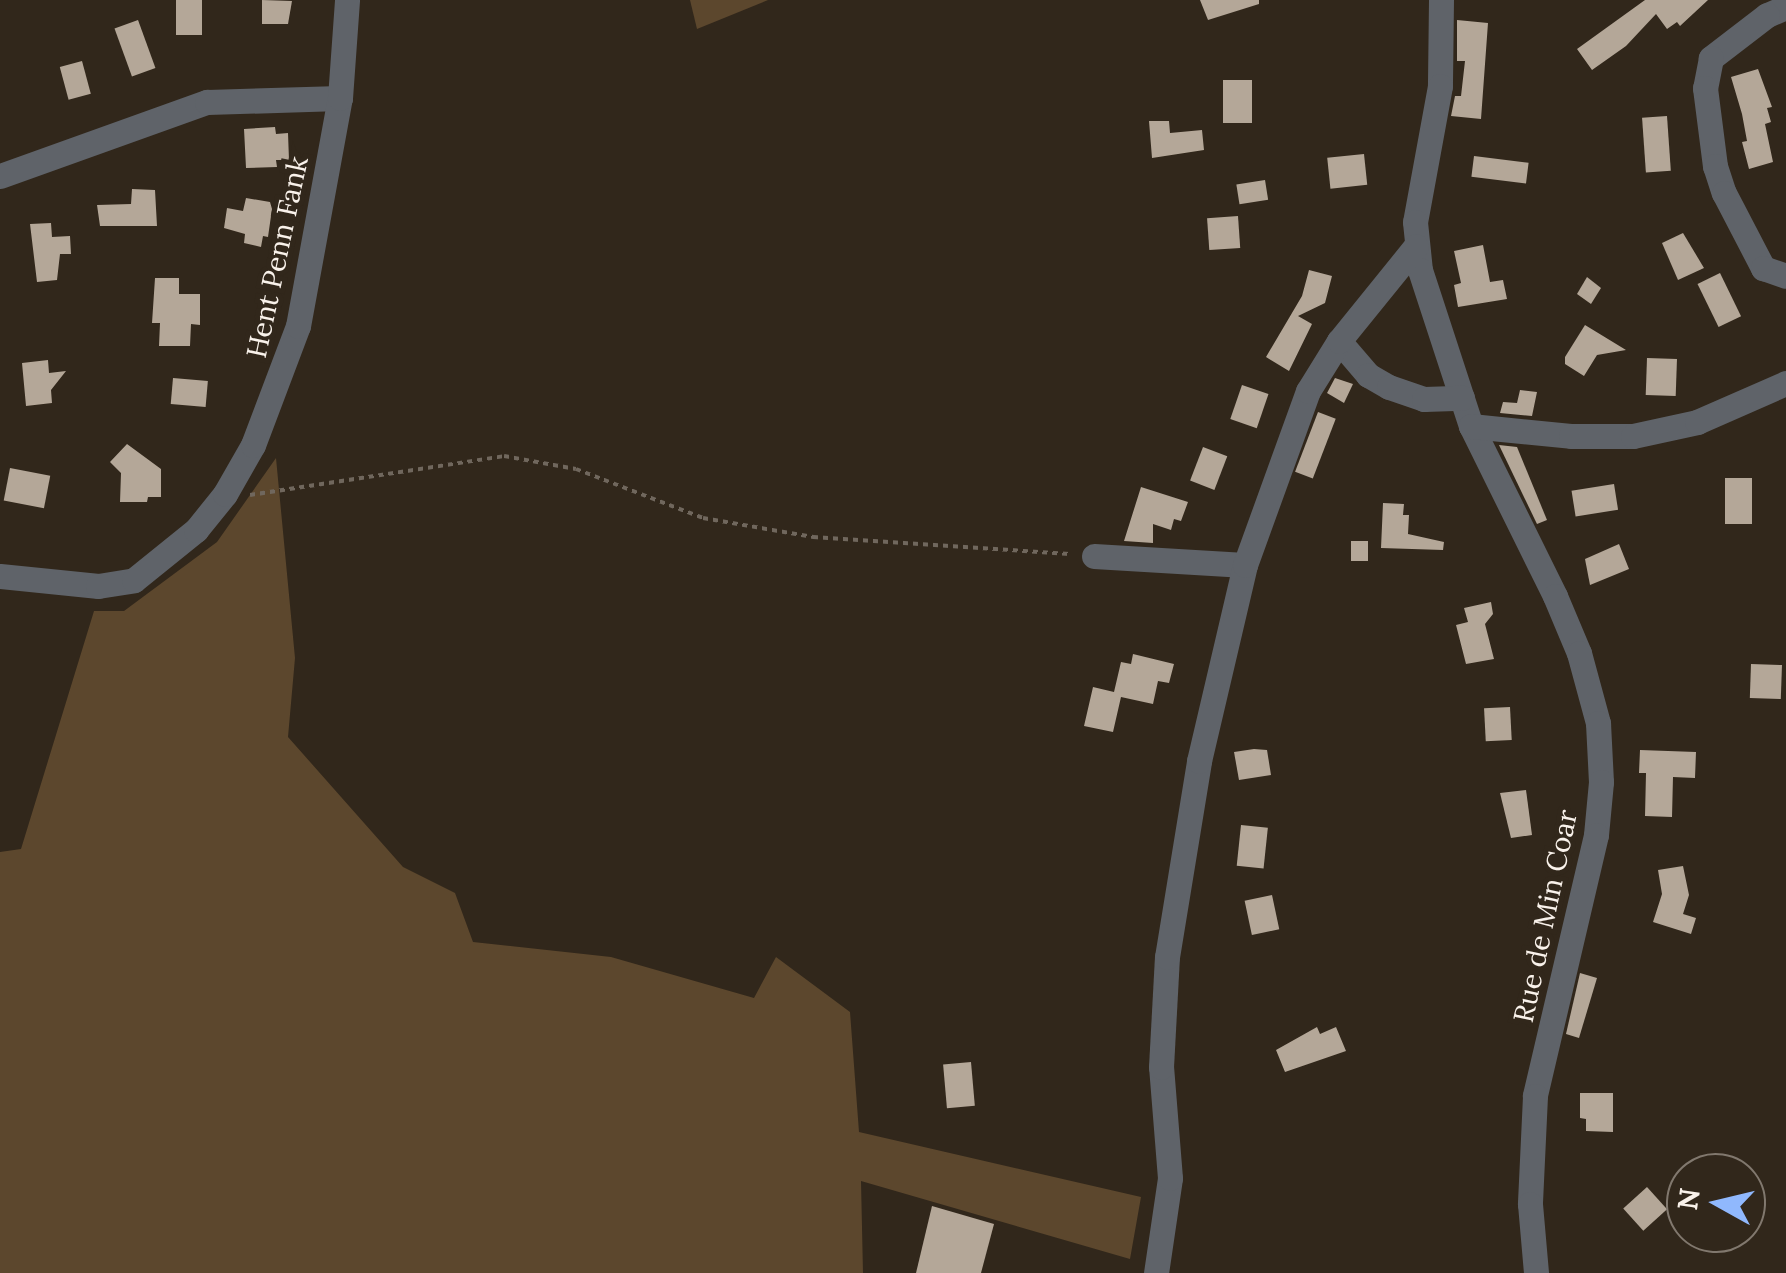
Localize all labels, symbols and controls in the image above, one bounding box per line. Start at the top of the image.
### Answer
street label: Hent Penn Fank [239,153,315,361]
street label: Rue de Min Coar [1506,807,1584,1025]
north arrow [1666,1153,1766,1253]
text: N [1669,1186,1708,1212]

